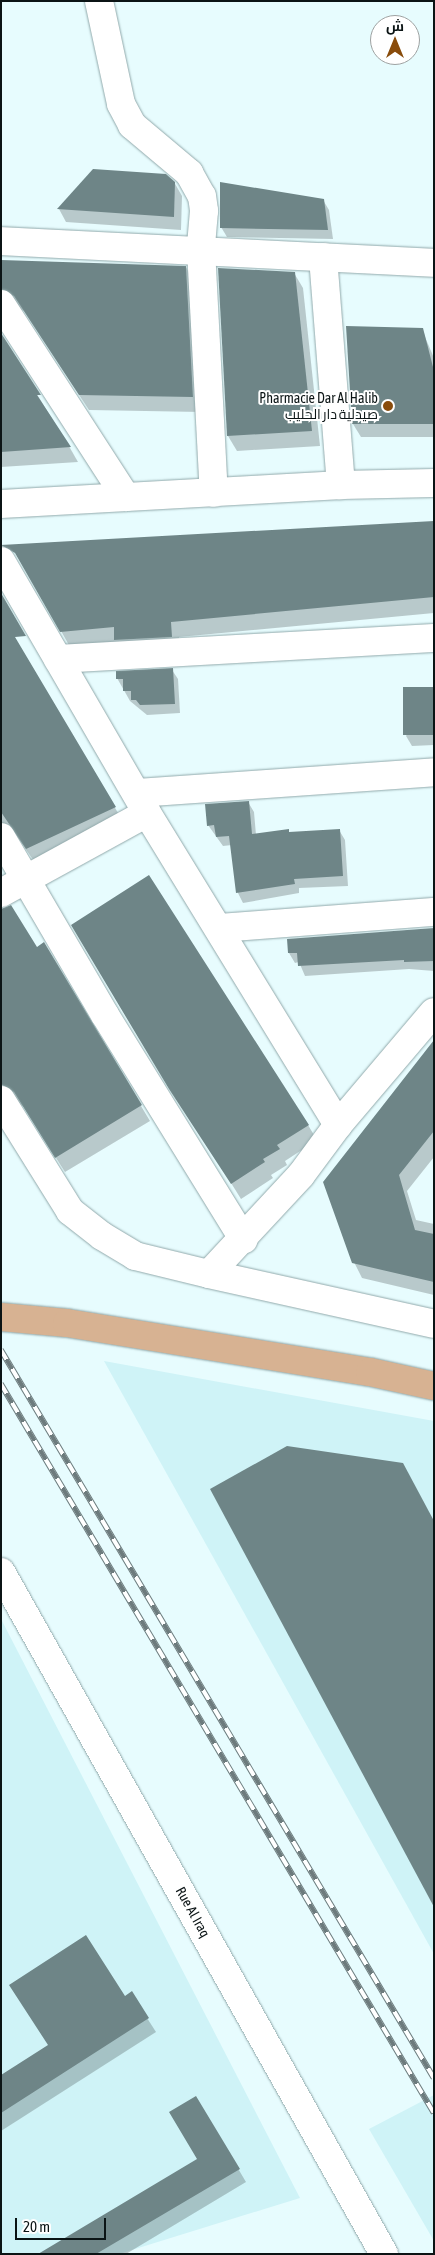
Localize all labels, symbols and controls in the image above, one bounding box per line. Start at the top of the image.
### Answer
north arrow [370,15,420,65]
text: ش [386,18,404,34]
place label: Pharmacie Dar Al Halib صيدلية دار الحليب [259,390,378,422]
marker: Pharmacie Dar Al Halib صيدلية دار الحليب [382,400,394,412]
street label: Rue Al Iraq [172,1884,214,1940]
scale bar [18,2208,109,2240]
text: 20 m [23,2218,50,2235]

